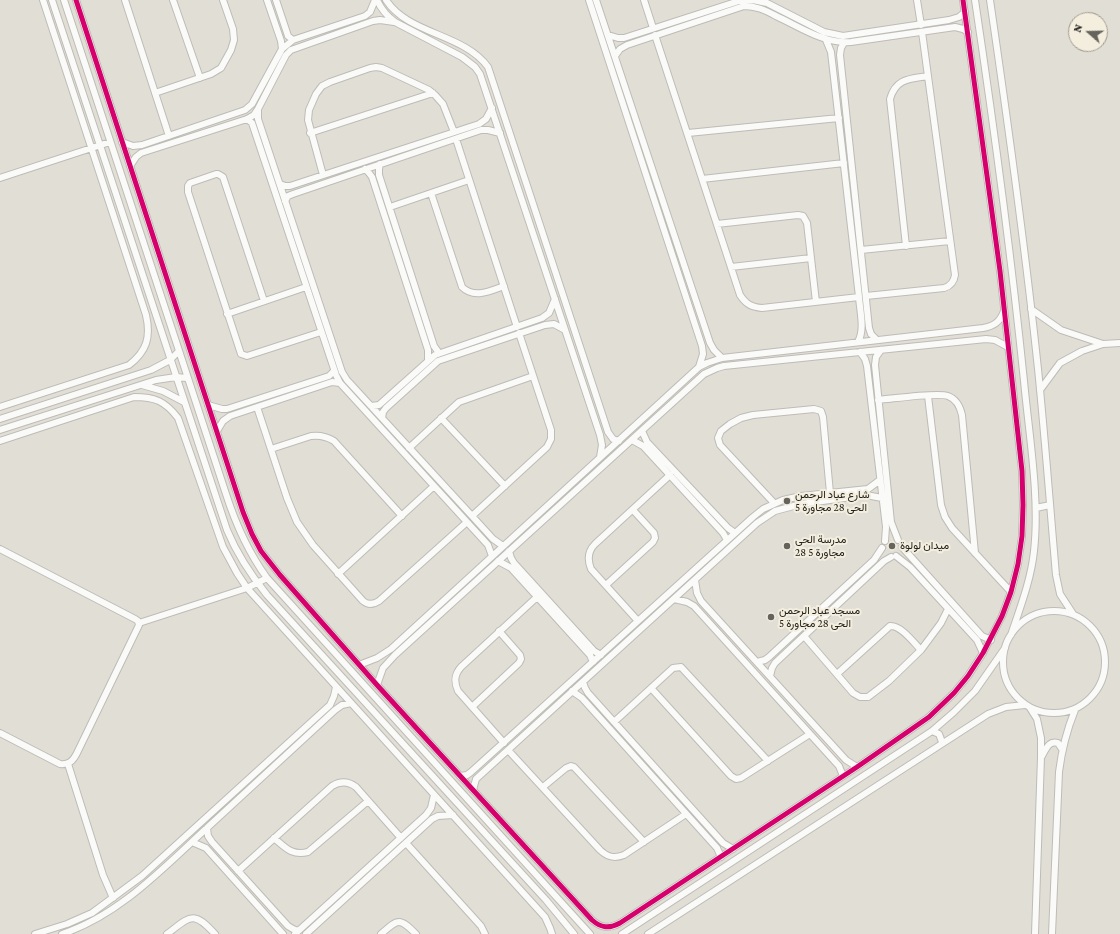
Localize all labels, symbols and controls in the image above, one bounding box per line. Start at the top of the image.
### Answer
north arrow [1068,12,1108,52]
text: N [1071,23,1085,34]
place label: شارع عباد الرحمن الحى 28 مجاورة 5 [795,488,870,514]
marker: شارع عباد الرحمن الحى 28 مجاورة 5 [782,496,792,506]
place label: مدرسة الحى 28 مجاورة 5 [795,533,846,559]
place label: ميدان لولوة [900,539,949,553]
marker: مدرسة الحى 28 مجاورة 5 [782,541,792,551]
marker: ميدان لولوة [887,541,897,551]
place label: مسجد عباد الرحمن الحى 28 مجاورة 5 [779,604,860,630]
marker: مسجد عباد الرحمن الحى 28 مجاورة 5 [766,612,776,622]

